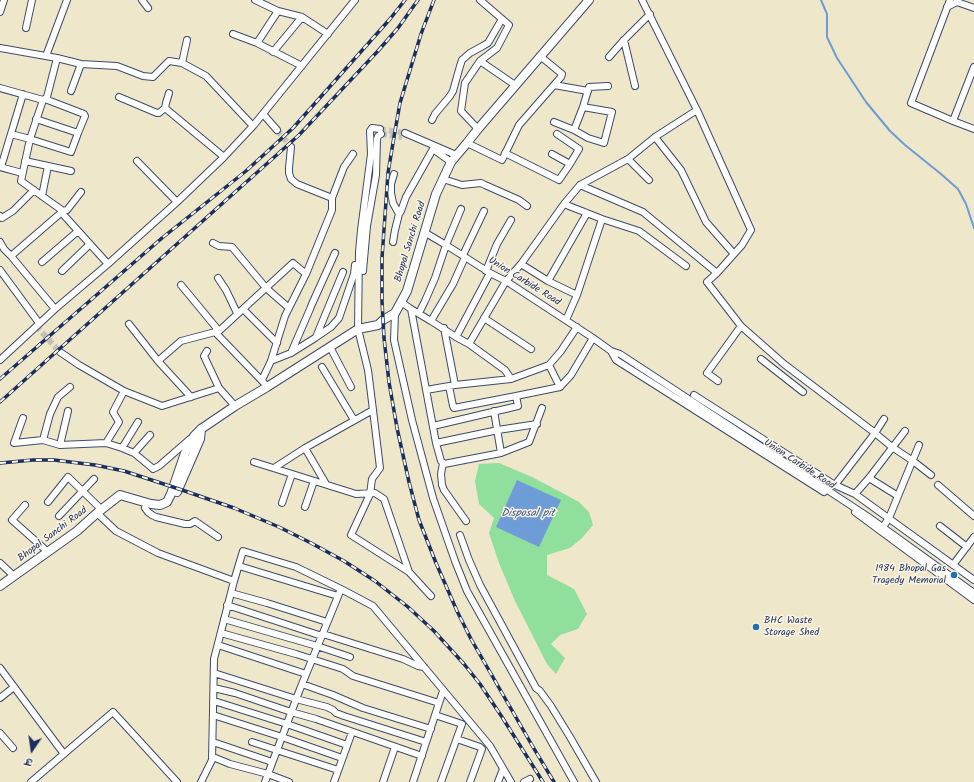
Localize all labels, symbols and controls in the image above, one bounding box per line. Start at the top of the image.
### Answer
street label: Bhopal Sanchi Road [393,200,429,284]
street label: Union Carbide Road [486,255,562,309]
street label: Union Carbide Road [761,437,837,493]
street label: Bhopal Sanchi Road [16,505,90,565]
water label: Disposal pit [501,507,555,521]
place label: 1984 Bhopal Gas Tragedy Memorial [872,563,946,586]
marker: 1984 Bhopal Gas Tragedy Memorial [949,570,959,580]
place label: BHC Waste Storage Shed [764,615,819,638]
marker: BHC Waste Storage Shed [751,622,761,632]
north arrow [12,730,52,770]
text: उ [24,752,35,771]

